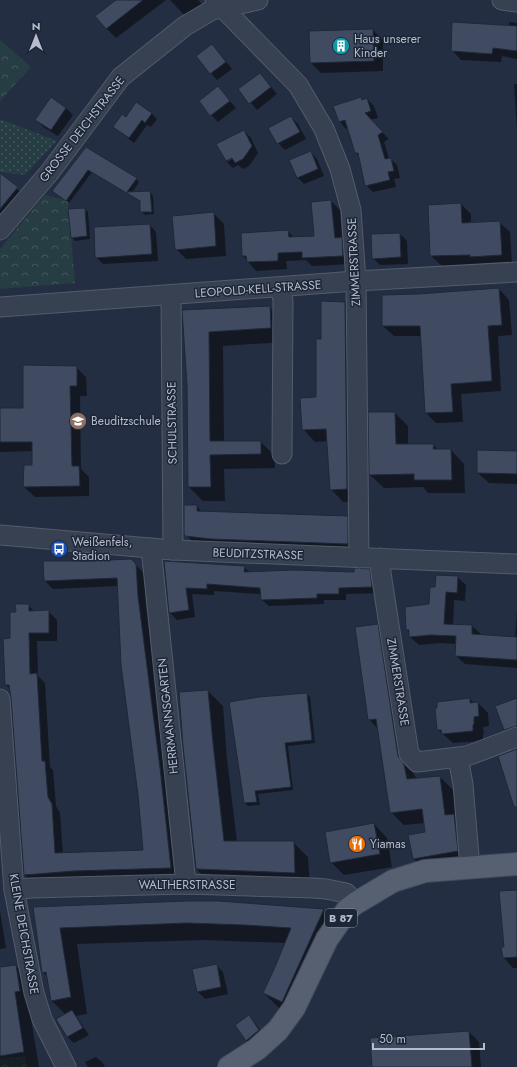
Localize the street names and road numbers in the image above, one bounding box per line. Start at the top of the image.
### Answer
street label: GROSSE DEICHSTRASSE [35,72,129,186]
street label: ZIMMERSTRASSE [343,217,365,307]
street label: LEOPOLD-KELL-STRASSE [194,276,322,302]
street label: SCHULSTRASSE [162,381,182,465]
street label: BEUDITZSTRASSE [212,543,304,565]
street label: ZIMMERSTRASSE [382,637,414,727]
street label: HERRMANNSGARTEN [153,657,183,775]
street label: KLEINE DEICHSTRASSE [5,872,43,996]
street label: WALTHERSTRASSE [138,876,236,894]
road number: B 87 [325,909,357,927]

